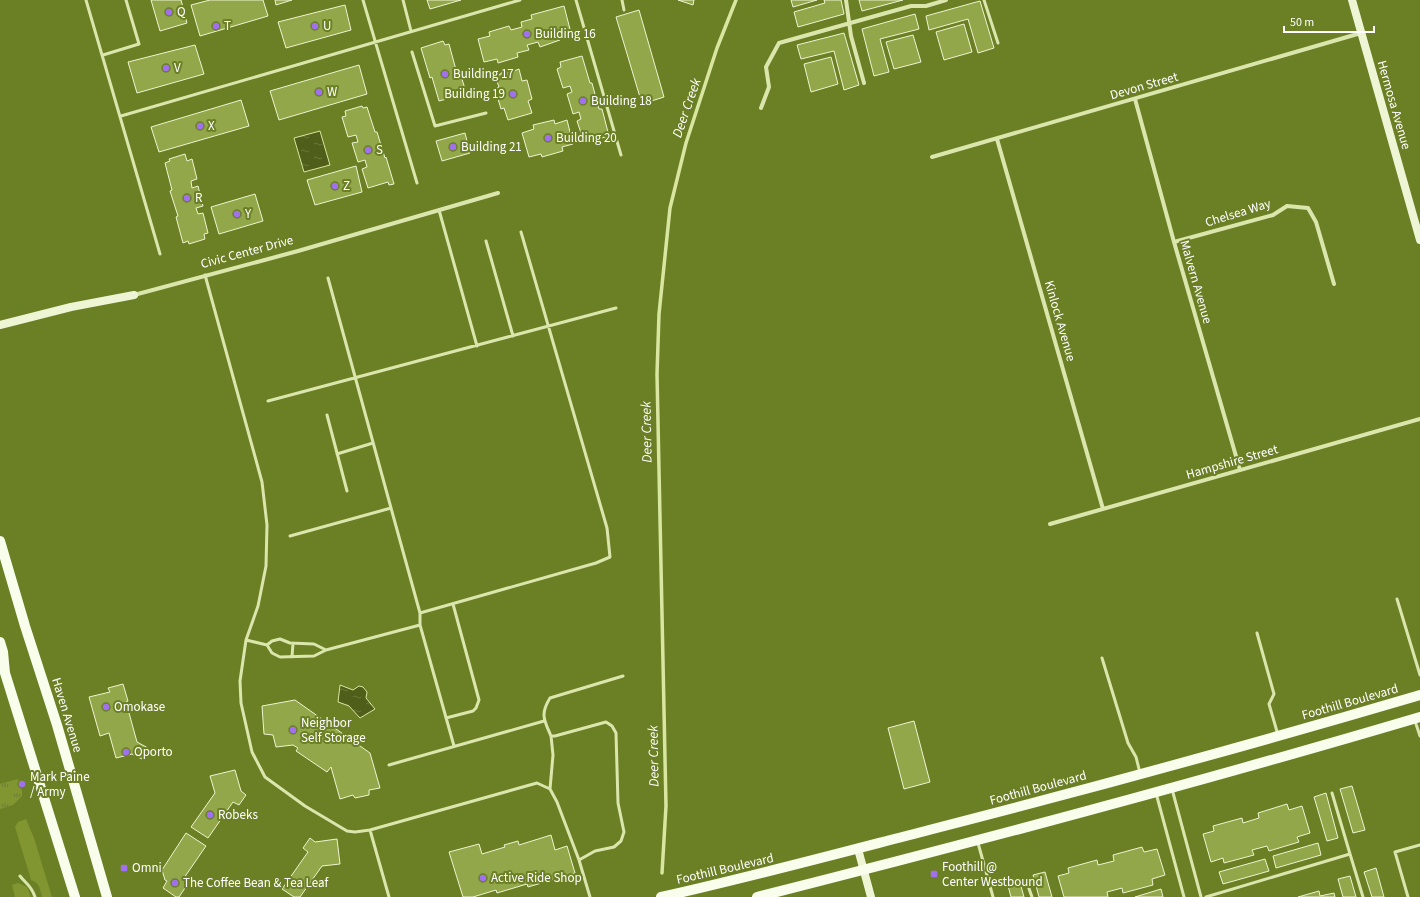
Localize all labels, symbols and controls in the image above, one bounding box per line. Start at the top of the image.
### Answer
place label: Q [177,3,186,21]
marker: Q [164,7,174,17]
scale bar [1284,8,1374,34]
text: 50 m [1290,14,1314,31]
place label: T [224,17,231,35]
place label: U [323,17,331,35]
marker: T [211,21,221,31]
marker: U [310,21,320,31]
place label: Building 16 [535,25,596,43]
marker: Building 16 [522,29,532,39]
street label: Hermosa Avenue [1373,58,1415,152]
place label: V [174,59,181,77]
marker: V [161,63,171,73]
place label: Building 17 [453,65,514,83]
street label: Devon Street [1108,68,1181,104]
marker: Building 17 [440,69,450,79]
water label: Deer Creek [667,75,707,140]
place label: W [327,83,337,101]
place label: Building 19 [444,85,505,103]
marker: W [314,87,324,97]
marker: Building 19 [508,89,518,99]
place label: Building 18 [591,92,652,110]
marker: Building 18 [578,96,588,106]
place label: X [208,117,215,135]
marker: X [195,121,205,131]
place label: Building 20 [556,129,617,147]
marker: Building 20 [543,133,553,143]
place label: Building 21 [461,138,522,156]
place label: S [376,141,383,159]
marker: Building 21 [448,142,458,152]
marker: S [363,145,373,155]
place label: Z [343,177,350,195]
marker: Z [330,181,340,191]
place label: R [195,189,203,207]
marker: R [182,193,192,203]
street label: Chelsea Way [1203,194,1273,232]
place label: Y [244,205,252,223]
marker: Y [232,209,242,219]
street label: Civic Center Drive [199,231,295,273]
street label: Malvern Avenue [1175,238,1217,326]
street label: Kinlock Avenue [1040,279,1080,363]
water label: Deer Creek [636,401,658,463]
street label: Hampshire Street [1184,440,1281,484]
street label: Haven Avenue [47,675,87,755]
street label: Foothill Boulevard [1300,680,1400,724]
place label: Omokase [114,698,165,716]
marker: Omokase [101,702,111,712]
place label: Neighbor Self Storage [301,714,366,747]
marker: Neighbor Self Storage [288,725,298,735]
water label: Deer Creek [643,725,665,787]
place label: Oporto [134,743,173,761]
marker: Oporto [121,747,131,757]
street label: Foothill Boulevard [988,766,1088,810]
place label: Mark Paine / Army [30,768,90,801]
marker: Mark Paine / Army [17,779,27,789]
place label: Robeks [218,806,258,824]
marker: Robeks [205,810,215,820]
street label: Foothill Boulevard [674,849,776,889]
place label: Foothill @ Center Westbound [942,858,1043,891]
place label: Omni [132,859,162,877]
marker: Omni [119,863,129,873]
place label: Active Ride Shop [491,869,582,887]
marker: Foothill @ Center Westbound [929,869,939,879]
marker: Active Ride Shop [478,873,488,883]
place label: The Coffee Bean & Tea Leaf [183,874,330,892]
marker: The Coffee Bean & Tea Leaf [170,878,180,888]

